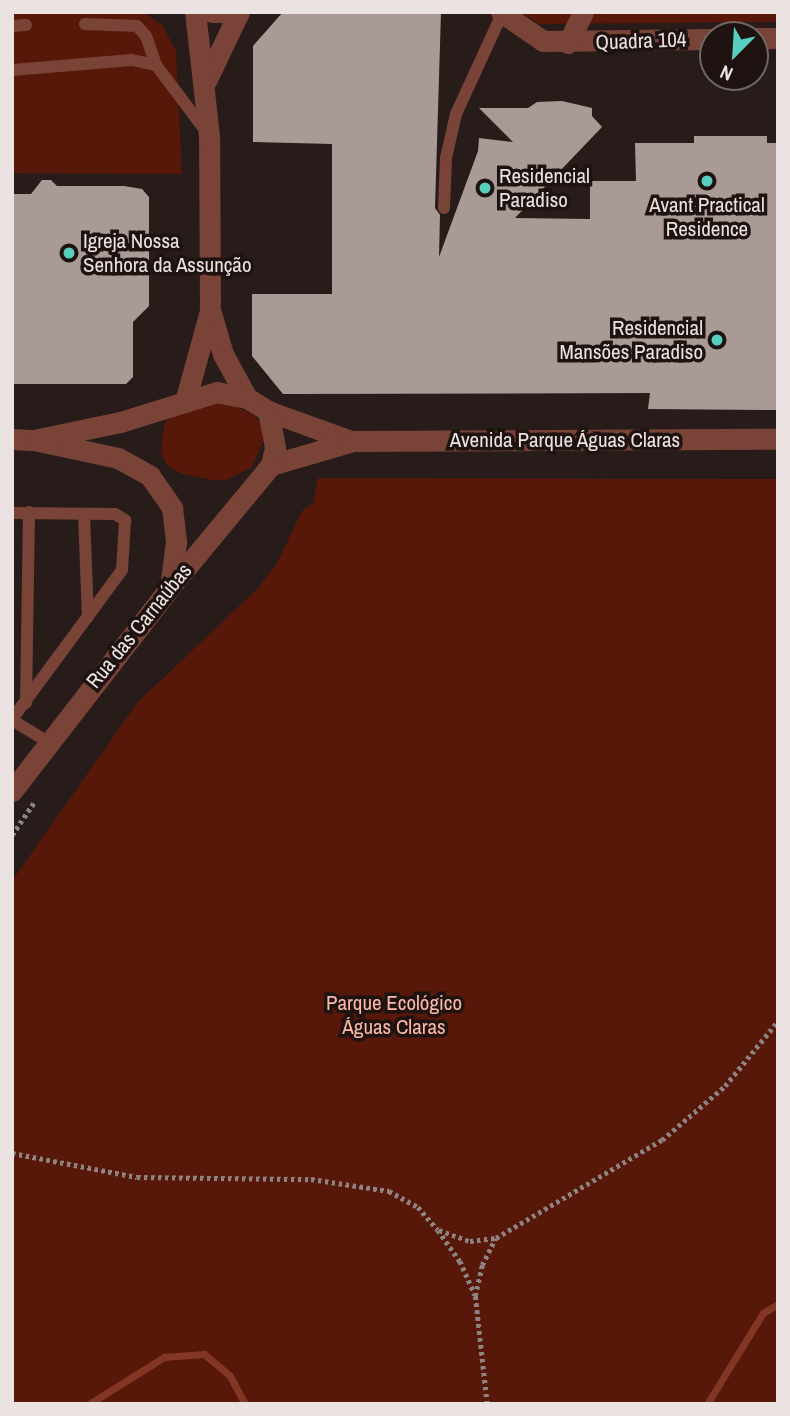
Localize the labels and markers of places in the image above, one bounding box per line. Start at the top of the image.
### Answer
place label: Residencial Paradiso [499,163,590,213]
marker: Avant Practical Residence [699,173,715,189]
marker: Residencial Paradiso [477,180,493,196]
place label: Avant Practical Residence [649,192,765,242]
place label: Igreja Nossa Senhora da Assunção [83,228,252,278]
marker: Igreja Nossa Senhora da Assunção [61,245,77,261]
place label: Residencial Mansões Paradiso [559,315,703,365]
marker: Residencial Mansões Paradiso [709,332,725,348]

